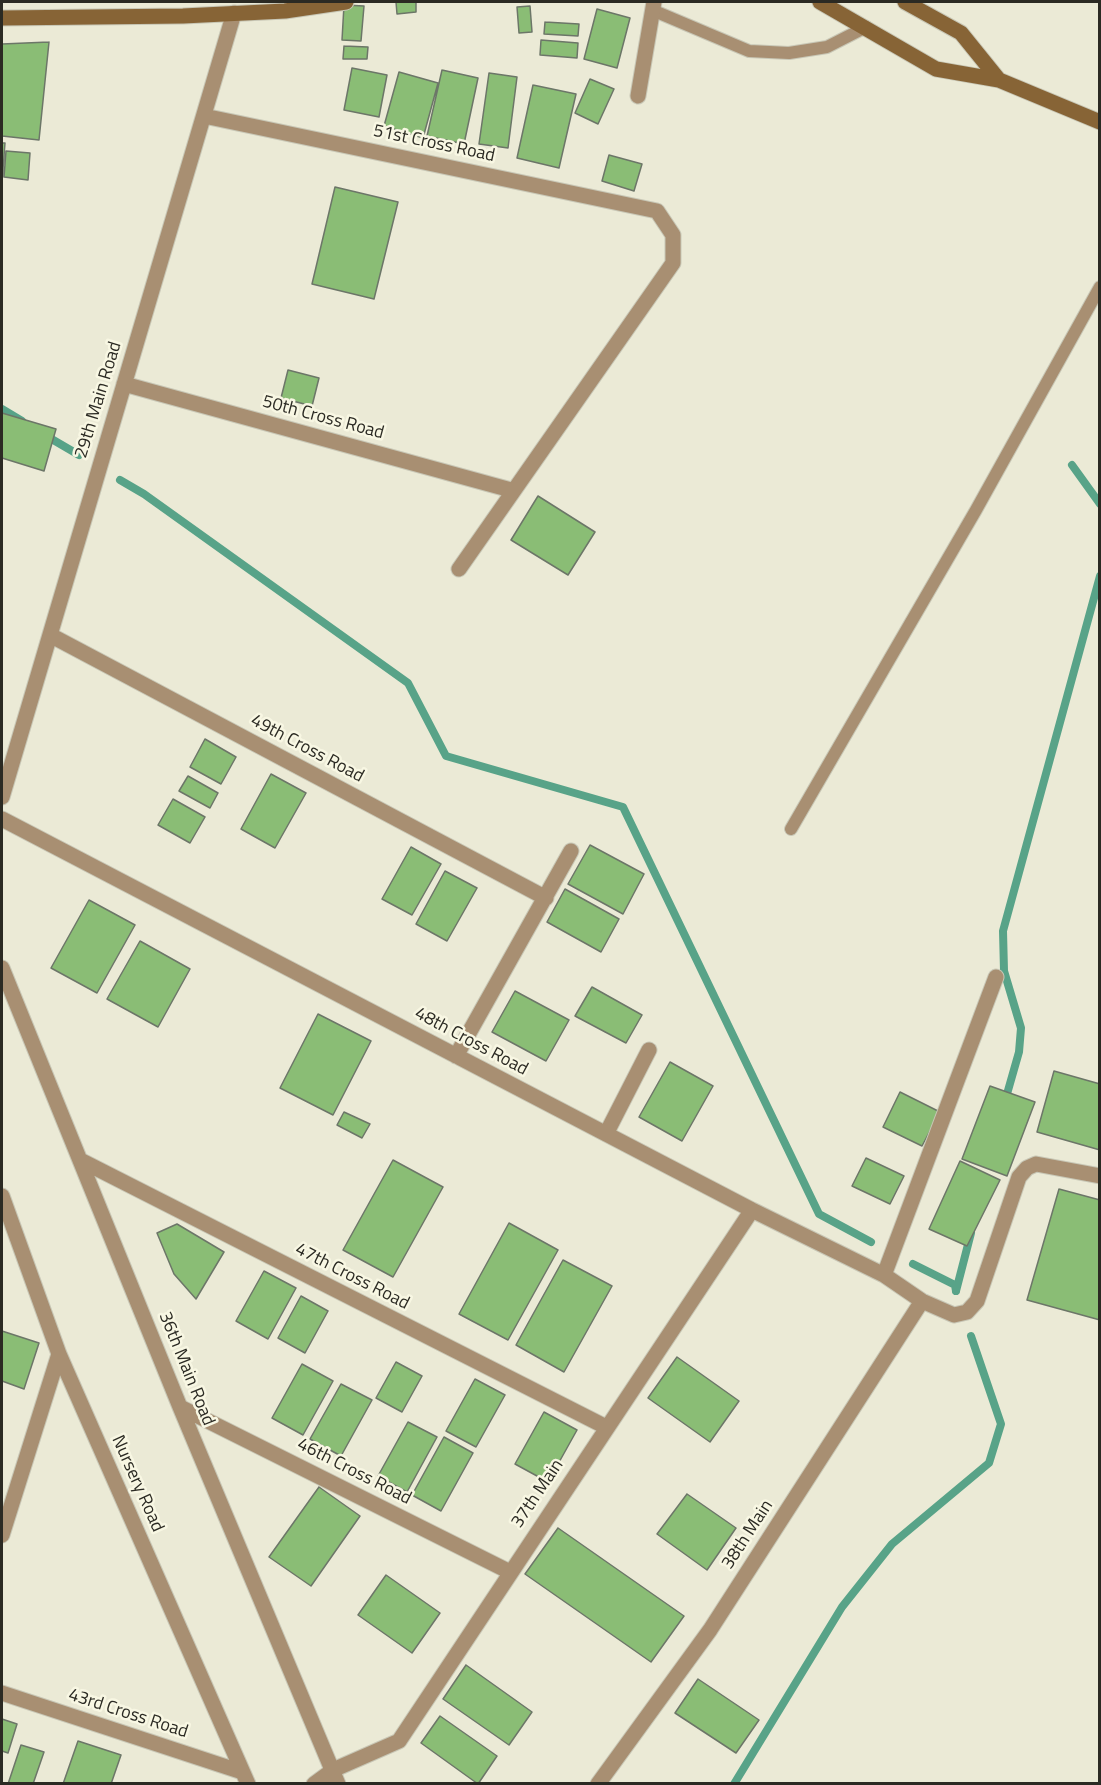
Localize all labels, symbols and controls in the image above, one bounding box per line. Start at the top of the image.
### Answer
street label: 51st Cross Road [371,121,497,167]
street label: 29th Main Road [71,339,127,461]
street label: 50th Cross Road [260,391,386,445]
street label: 49th Cross Road [247,710,367,788]
street label: 48th Cross Road [411,1003,531,1081]
street label: 47th Cross Road [291,1239,413,1315]
street label: 36th Main Road [153,1309,219,1429]
street label: Nursery Road [106,1432,168,1536]
street label: 46th Cross Road [293,1434,415,1510]
street label: 37th Main [507,1456,569,1532]
street label: 38th Main [718,1496,778,1574]
street label: 43rd Cross Road [65,1684,191,1744]

